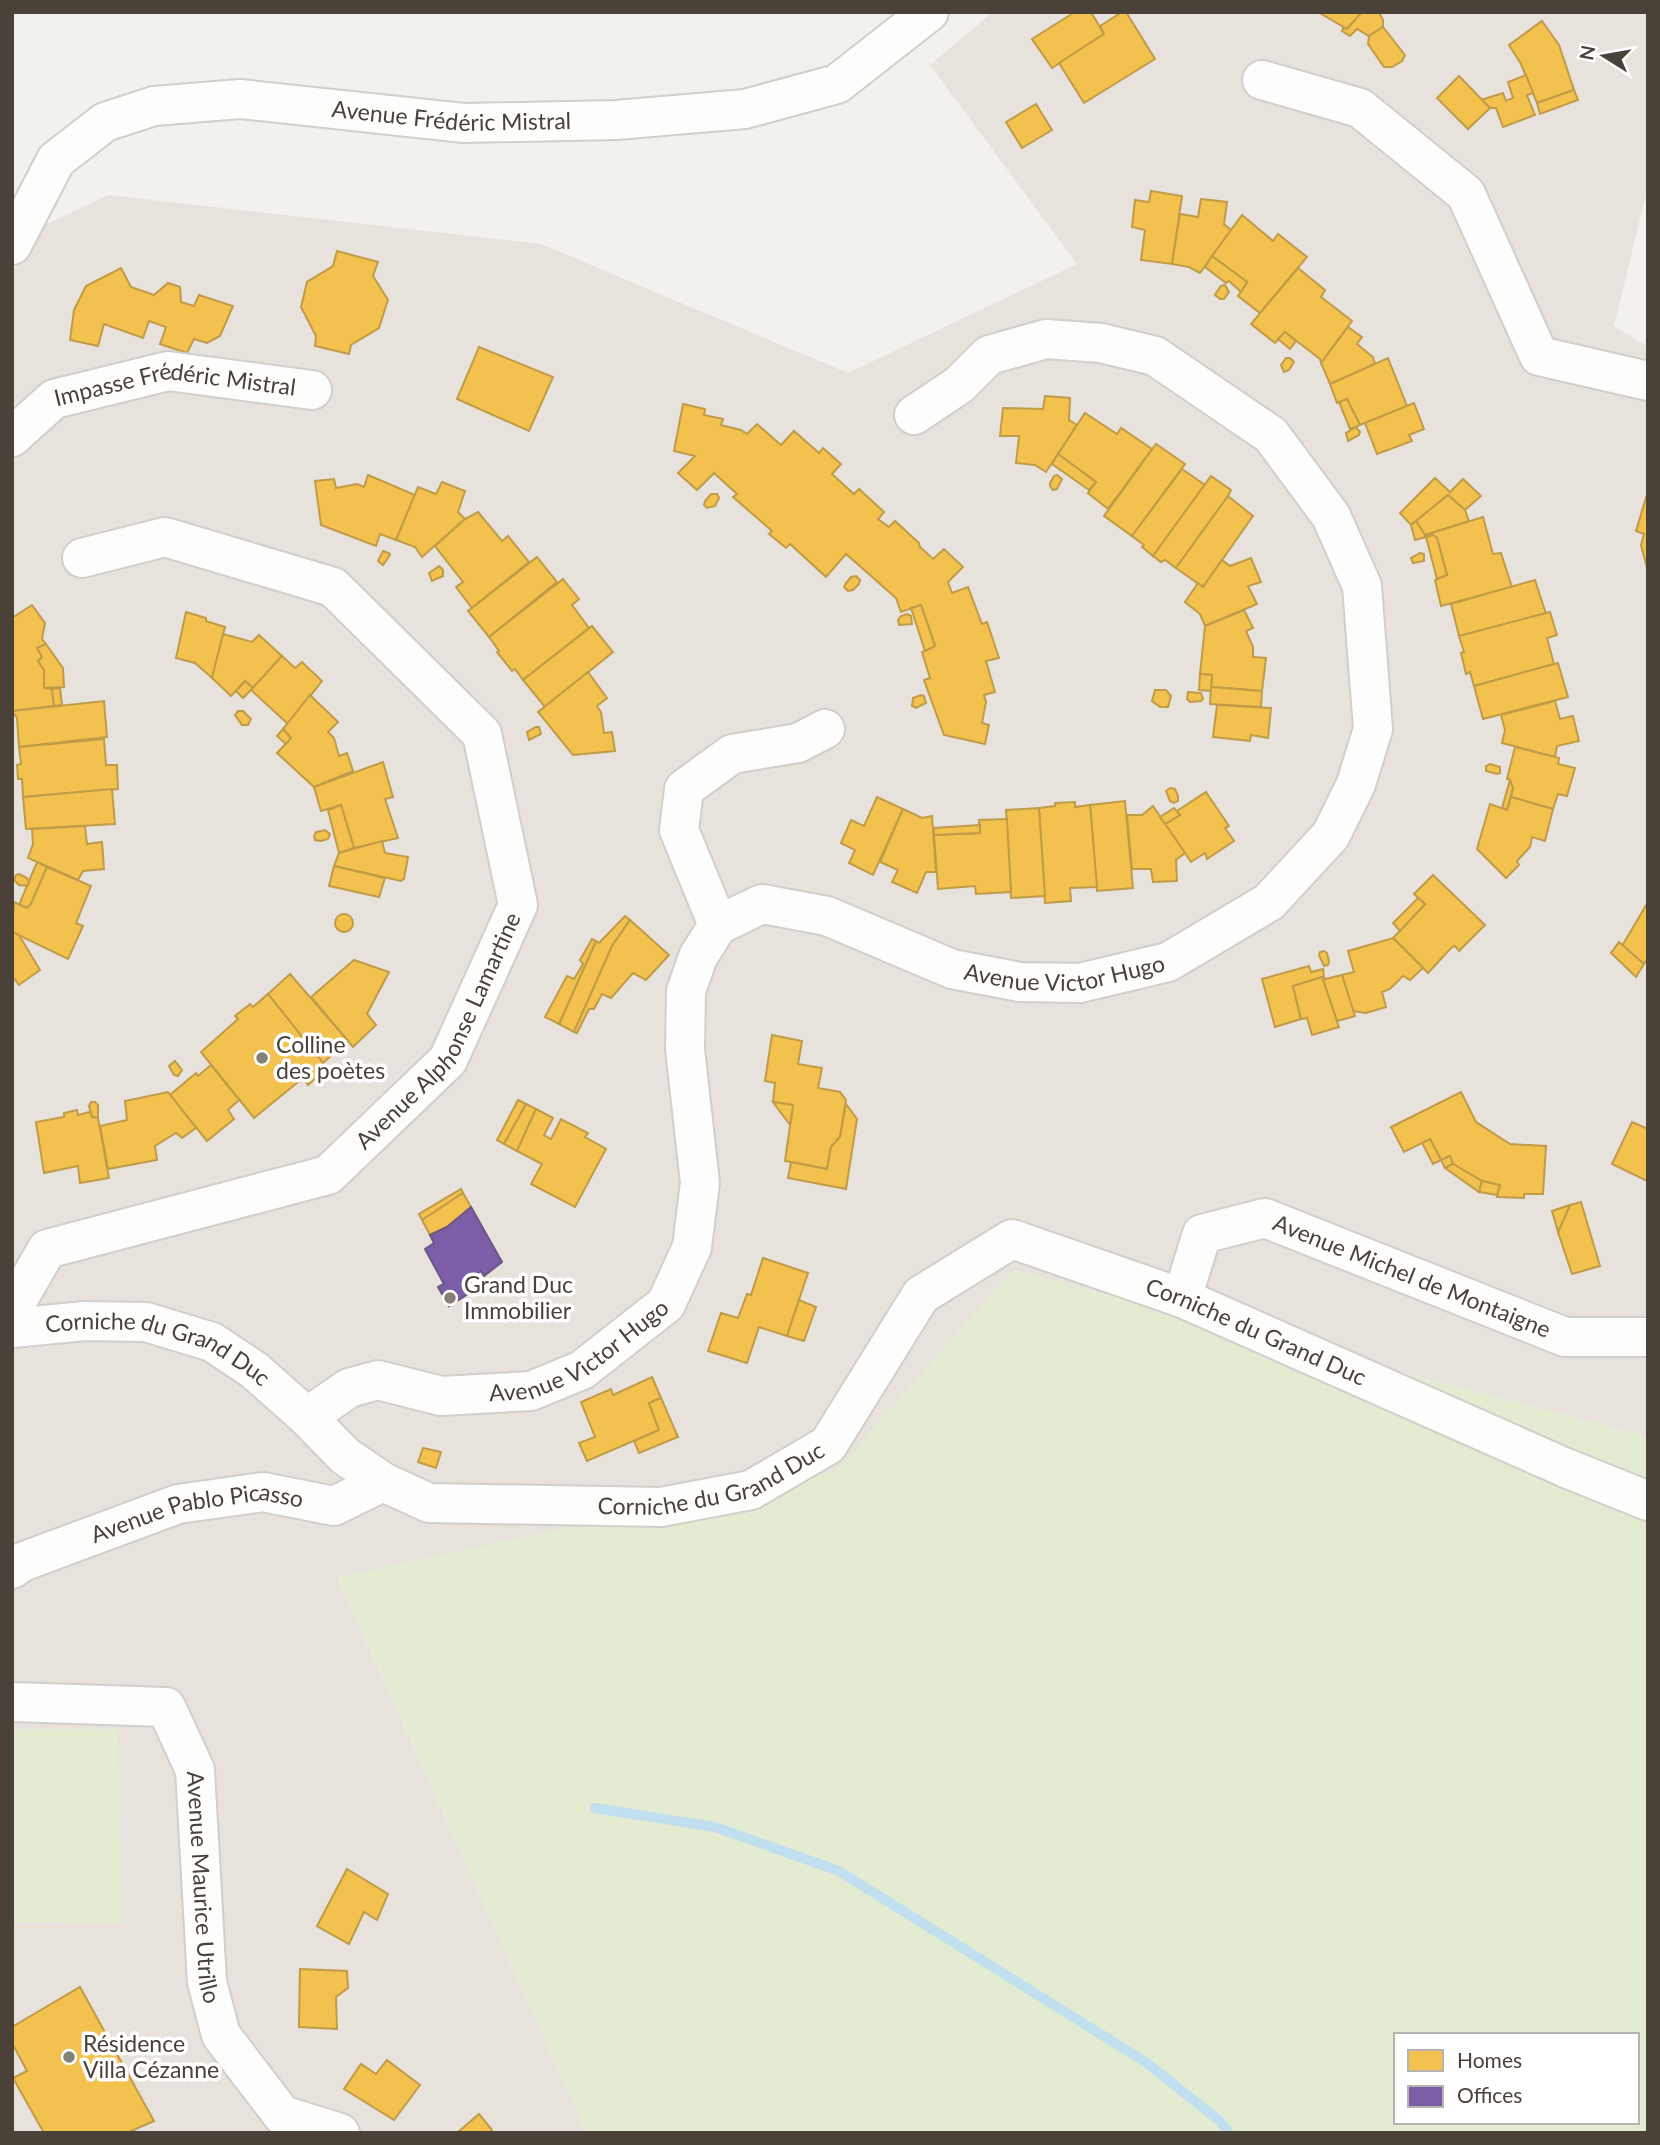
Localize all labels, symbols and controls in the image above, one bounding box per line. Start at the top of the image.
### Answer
north arrow [1569,21,1639,91]
text: N [1574,43,1600,62]
street label: Avenue Frédéric Mistral [331,94,571,136]
street label: Impasse Frédéric Mistral [51,356,298,411]
street label: Avenue Alphonse Lamartine [349,908,526,1154]
street label: Avenue Victor Hugo [962,948,1167,996]
place label: Colline des poètes [276,1030,385,1084]
marker: Colline des poètes [254,1050,270,1066]
street label: Avenue Michel de Montaigne [1269,1208,1555,1343]
place label: Grand Duc Immobilier [464,1270,573,1324]
street label: Corniche du Grand Duc [1142,1272,1371,1391]
marker: Grand Duc Immobilier [442,1290,458,1306]
street label: Avenue Victor Hugo [488,1293,674,1406]
street label: Corniche du Grand Duc [44,1306,277,1391]
street label: Corniche du Grand Duc [597,1435,829,1520]
street label: Avenue Pablo Picasso [86,1477,306,1548]
street label: Avenue Maurice Utrillo [182,1770,227,2006]
place label: Résidence Villa Cézanne [83,2029,219,2083]
legend [1394,2033,1639,2124]
text: Homes [1457,2047,1522,2072]
marker: Résidence Villa Cézanne [61,2049,77,2065]
text: Offices [1457,2082,1522,2107]

